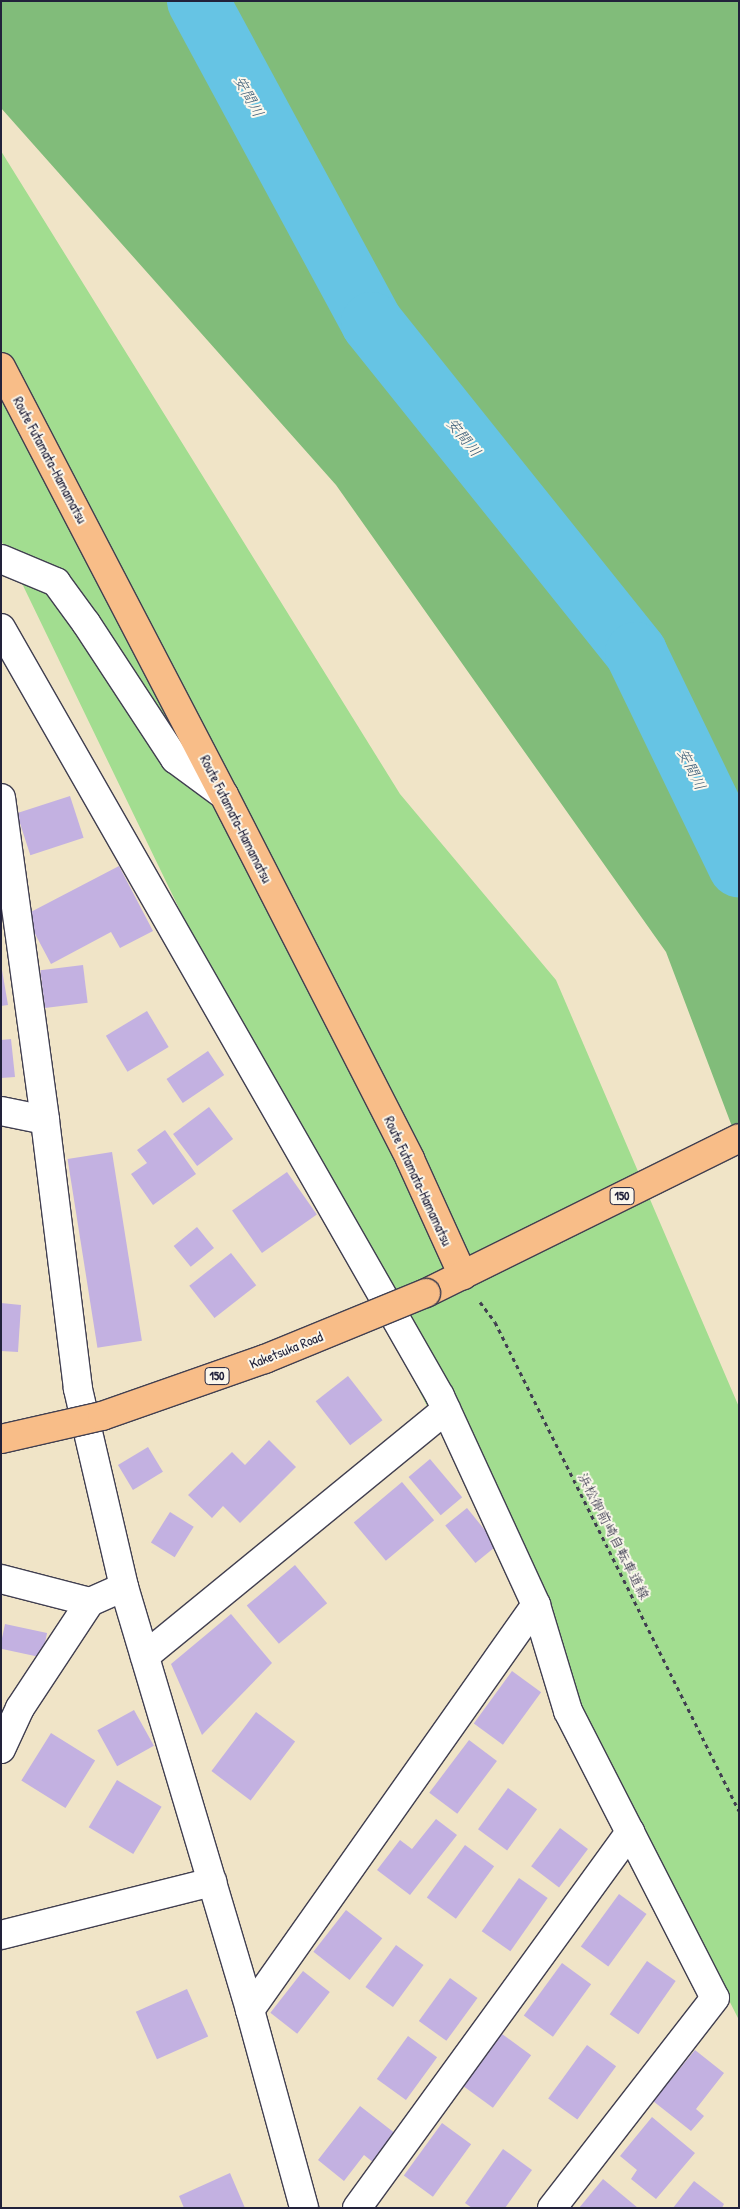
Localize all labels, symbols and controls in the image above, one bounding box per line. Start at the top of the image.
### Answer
water label: 安間川 [230,72,268,120]
street label: Route Futamata-Hamamatsu [9,394,91,526]
water label: 安間川 [443,414,485,460]
water label: 安間川 [674,745,710,793]
street label: Route Futamata-Hamamatsu [196,752,276,886]
street label: Route Futamata-Hamamatsu [381,1113,455,1249]
road number: 150 [610,1186,634,1206]
street label: Kaketsuka Road [247,1328,325,1372]
road number: 150 [204,1366,230,1385]
street label: 浜松御前崎自転車道線 [575,1470,653,1602]

